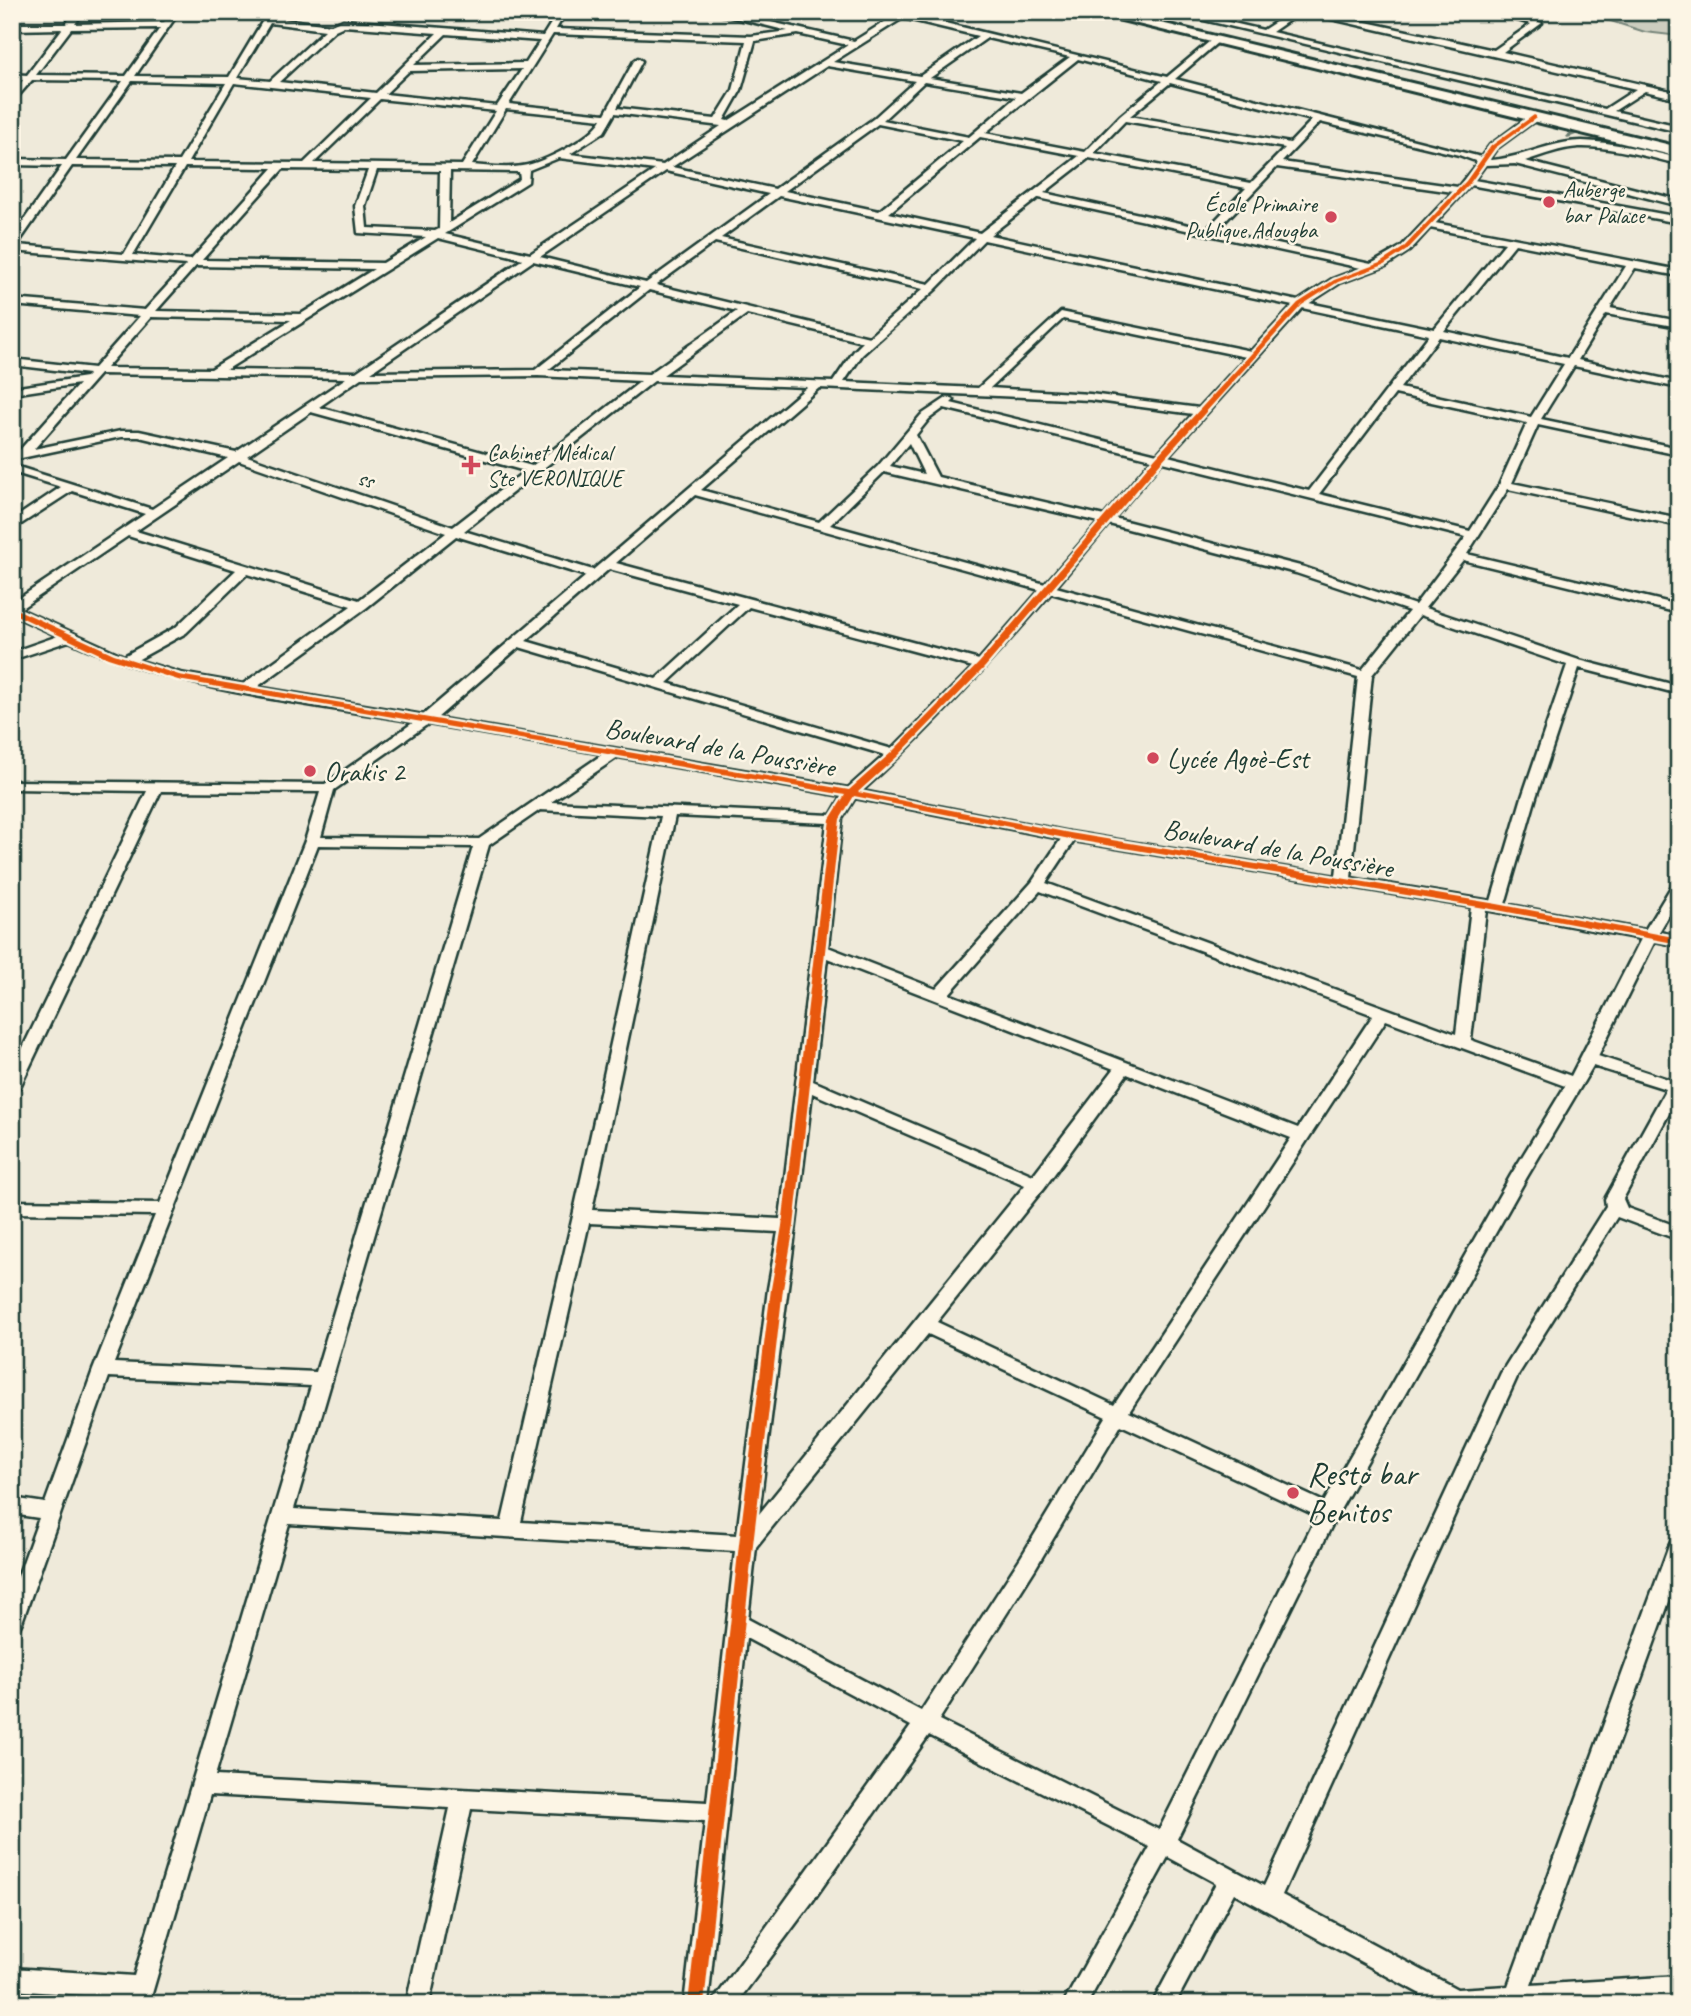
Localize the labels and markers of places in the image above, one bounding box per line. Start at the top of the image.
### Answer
place label: Auberge bar Palace [1563,175,1646,230]
place label: École Primaire Publique Adougba [1185,190,1319,245]
marker: Auberge bar Palace [1541,194,1557,210]
marker: École Primaire Publique Adougba [1323,209,1339,225]
place label: Cabinet Médical Ste VERONIQUE [487,438,626,493]
marker: Cabinet Médical Ste VERONIQUE [461,455,481,475]
place label: Lycée Agoè-Est [1167,741,1311,776]
marker: Lycée Agoè-Est [1145,750,1161,766]
place label: Orakis 2 [324,754,407,789]
marker: Orakis 2 [302,763,318,779]
place label: Resto bar Benitos [1307,1453,1420,1533]
marker: Resto bar Benitos [1285,1485,1301,1501]

